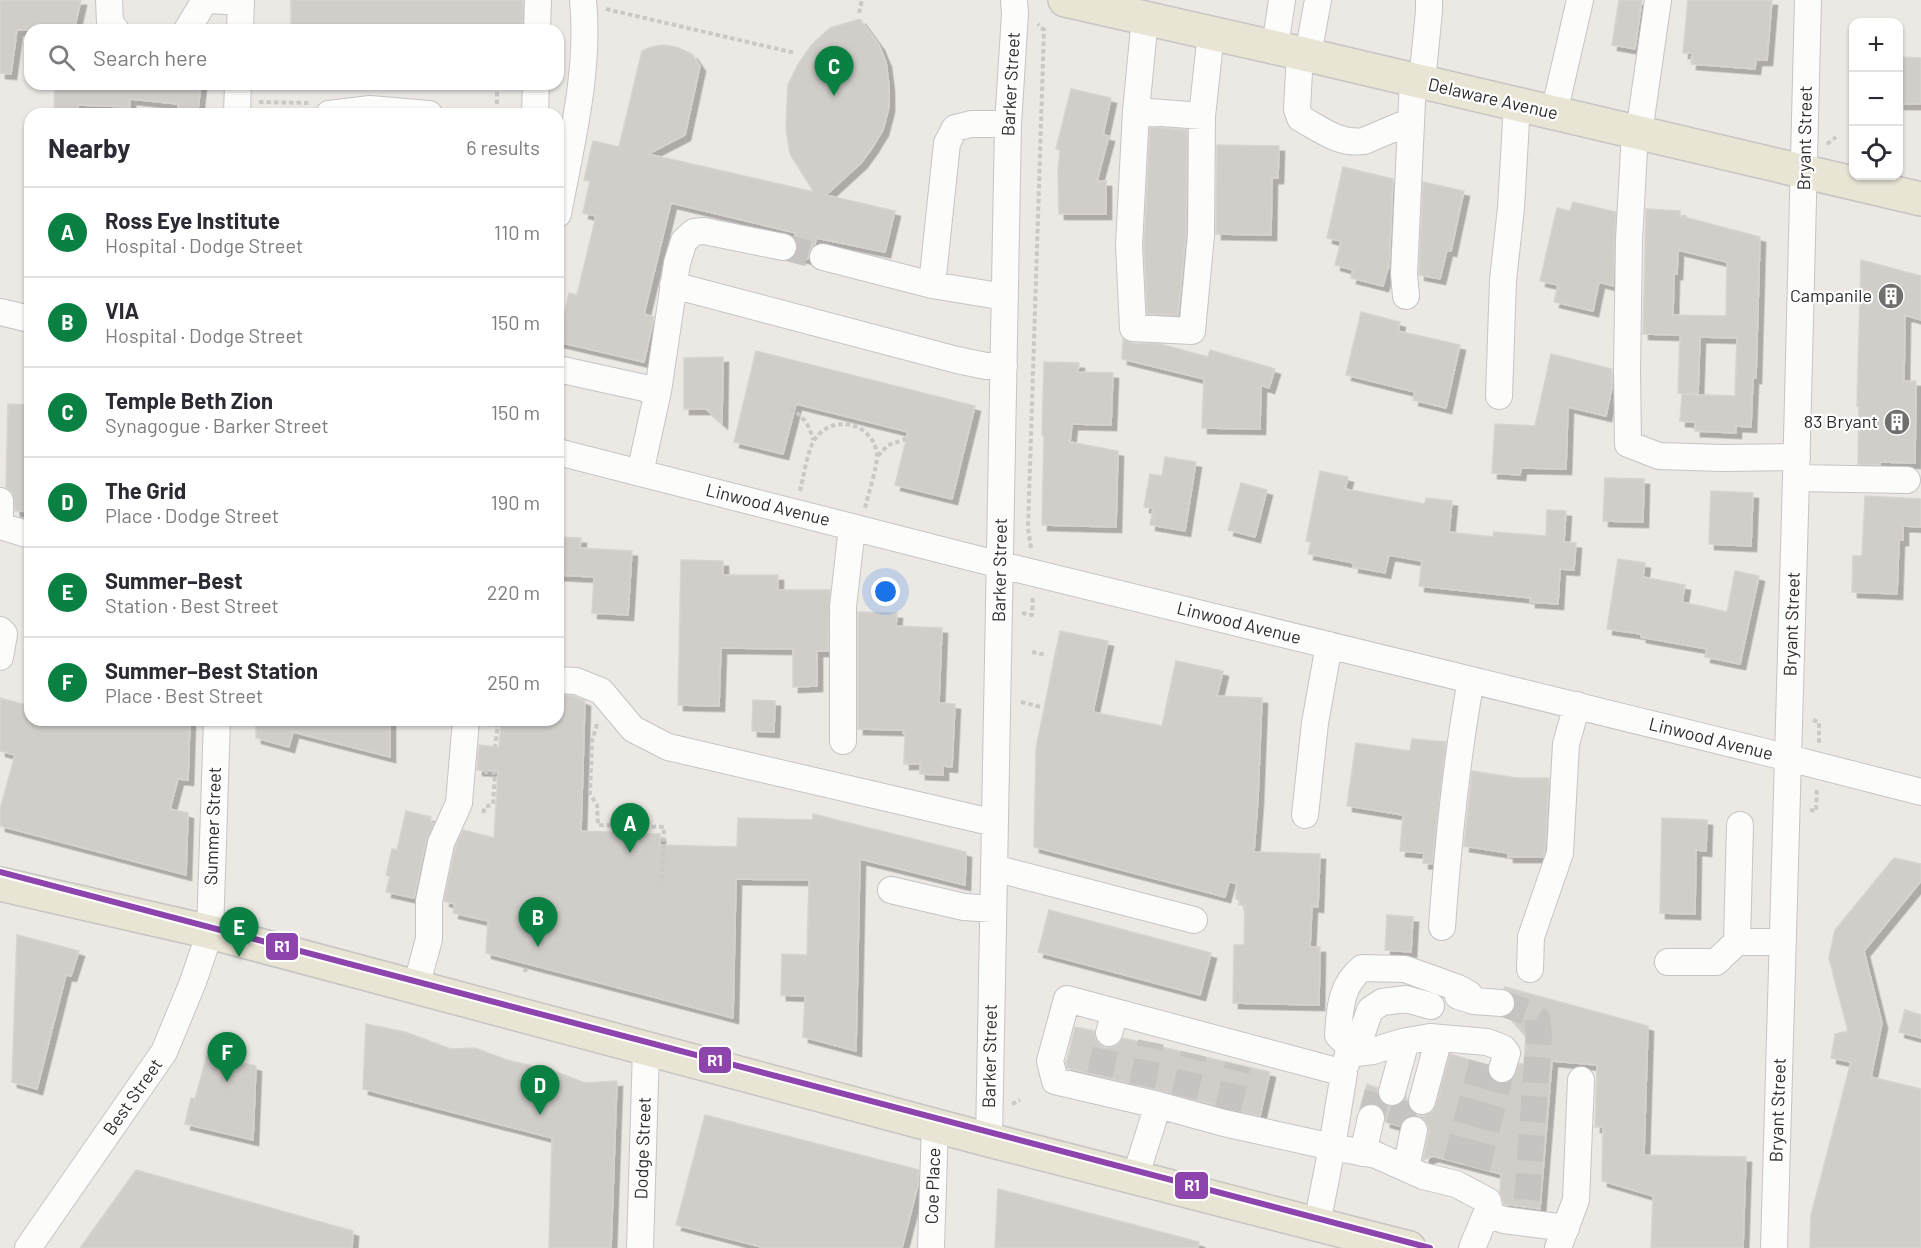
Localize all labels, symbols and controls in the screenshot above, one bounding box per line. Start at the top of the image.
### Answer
map controls [1849,18,1903,180]
button: + [1849,18,1903,72]
search box [24,24,564,90]
street label: Barker Street [996,31,1024,137]
icon: search [45,41,78,74]
text: Search here [93,44,207,70]
pin: C [814,46,854,96]
street label: Delaware Avenue [1426,72,1560,124]
button: − [1849,72,1903,126]
street label: Bryant Street [1792,85,1816,190]
button: locate [1849,126,1903,180]
text: Nearby [48,132,130,163]
text: 6 results [466,135,540,159]
text: Ross Eye Institute [105,207,280,233]
text: A [61,220,74,244]
text: 110 m [494,220,540,244]
text: Hospital · Dodge Street [105,233,303,257]
building icon: Campanile [1876,281,1906,311]
place label: Campanile [1790,284,1872,306]
text: VIA [105,297,139,323]
text: B [61,310,74,334]
text: 150 m [491,310,540,334]
text: Hospital · Dodge Street [105,323,303,347]
text: Temple Beth Zion [105,387,273,413]
text: C [61,400,74,424]
text: 150 m [491,400,540,424]
building icon: 83 Bryant [1882,407,1912,437]
place label: 83 Bryant [1804,410,1878,432]
text: Synagogue · Barker Street [105,413,329,437]
text: The Grid [105,477,186,503]
street label: Linwood Avenue [704,478,833,530]
text: D [61,490,74,514]
text: 190 m [491,490,540,514]
text: Place · Dodge Street [105,503,279,527]
street label: Barker Street [987,518,1011,622]
text: Summer–Best [105,567,243,593]
street label: Bryant Street [1778,571,1804,677]
your location [871,577,900,606]
text: E [62,580,73,604]
text: 220 m [487,580,540,604]
text: Station · Best Street [105,593,279,617]
street label: Linwood Avenue [1175,596,1304,648]
text: Summer–Best Station [105,657,318,683]
text: F [62,670,73,694]
text: 250 m [487,670,540,694]
text: Place · Best Street [105,683,263,707]
street label: Linwood Avenue [1647,712,1776,764]
street label: Summer Street [199,766,225,886]
pin: A [610,804,650,853]
pin: B [518,898,558,947]
pin: E [220,908,258,957]
line badge: R1 [265,932,299,961]
text: R1 [274,936,290,955]
street label: Barker Street [977,1004,1001,1108]
pin: F [208,1032,246,1082]
line badge: R1 [698,1046,732,1074]
text: R1 [707,1050,723,1069]
street label: Best Street [98,1054,167,1139]
street label: Bryant Street [1764,1057,1790,1163]
pin: D [520,1066,560,1115]
street label: Dodge Street [629,1096,655,1200]
street label: Coe Place [920,1147,944,1225]
line badge: R1 [1174,1171,1209,1200]
text: R1 [1184,1175,1200,1194]

